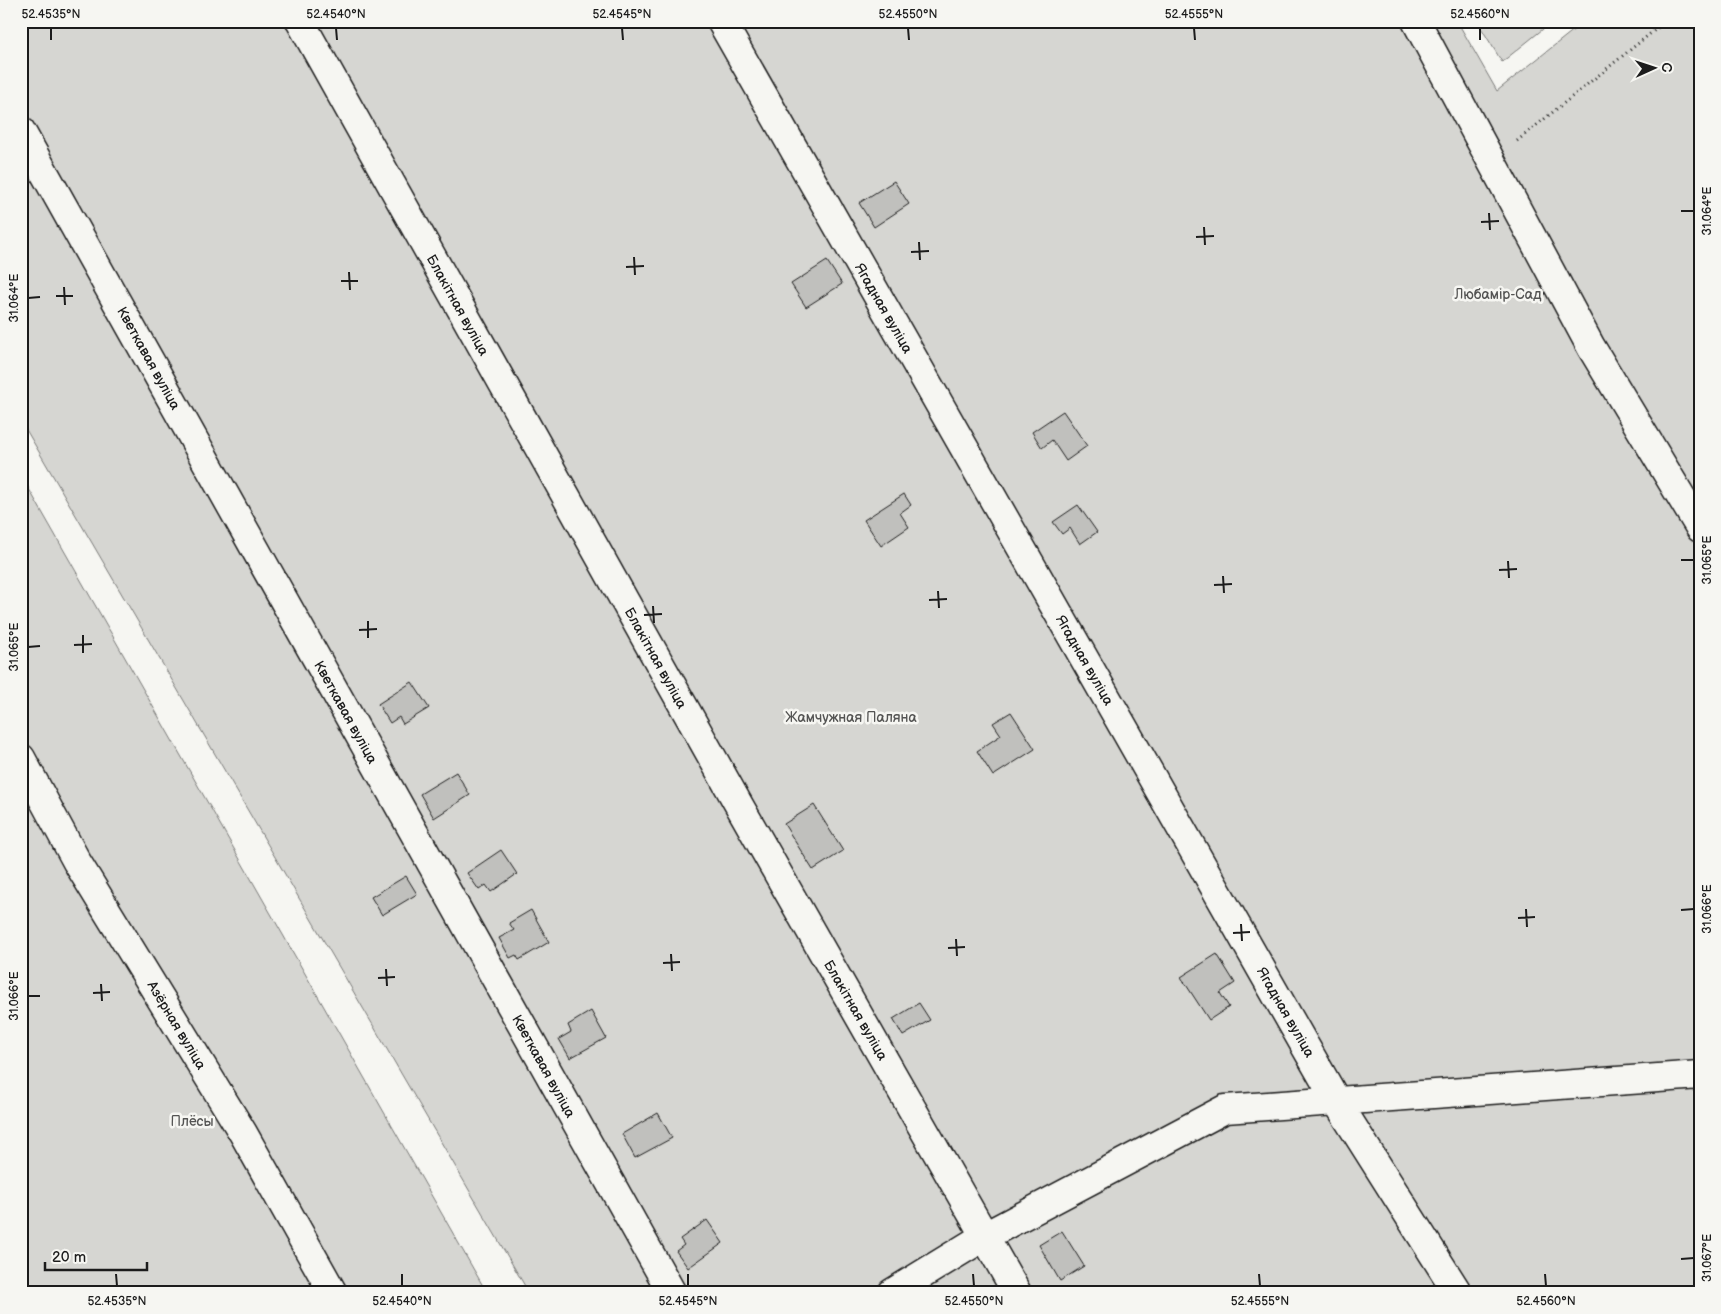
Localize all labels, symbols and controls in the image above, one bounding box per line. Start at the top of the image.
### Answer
text: 52.4535°N [21,7,81,22]
text: 52.4540°N [306,7,366,22]
text: 52.4545°N [592,7,652,22]
text: 52.4550°N [879,7,937,22]
text: 52.4555°N [1165,7,1223,22]
text: 52.4560°N [1450,7,1510,22]
north arrow [1628,42,1678,92]
text: С [1658,62,1675,73]
text: 31.064°E [1700,186,1715,236]
street label: Блакітная вуліца [423,252,493,359]
street label: Ягадная вуліца [851,260,917,357]
text: 31.064°E [7,273,22,323]
park label: Любамір-Сад [1453,286,1542,303]
street label: Кветкавая вуліца [113,304,184,413]
text: 31.065°E [1700,535,1715,584]
street label: Блакітная вуліца [621,605,691,712]
street label: Ягадная вуліца [1052,612,1118,709]
text: 31.065°E [7,622,22,671]
street label: Кветкавая вуліца [310,658,381,767]
park label: Жамчужная Паляна [785,709,918,726]
text: 31.066°E [1700,884,1715,934]
street label: Блакітная вуліца [820,957,891,1064]
street label: Ягадная вуліца [1253,964,1319,1061]
text: 31.066°E [7,971,22,1021]
street label: Азёрная вуліца [143,977,210,1073]
street label: Кветкавая вуліца [508,1012,579,1121]
park label: Плёсы [170,1113,214,1130]
text: 31.067°E [1700,1234,1715,1282]
scale bar [45,1239,148,1271]
text: 20 m [52,1248,86,1267]
text: 52.4535°N [87,1294,147,1309]
text: 52.4540°N [372,1294,432,1309]
text: 52.4545°N [658,1294,718,1309]
text: 52.4550°N [945,1294,1003,1309]
text: 52.4555°N [1231,1294,1289,1309]
text: 52.4560°N [1516,1294,1576,1309]

